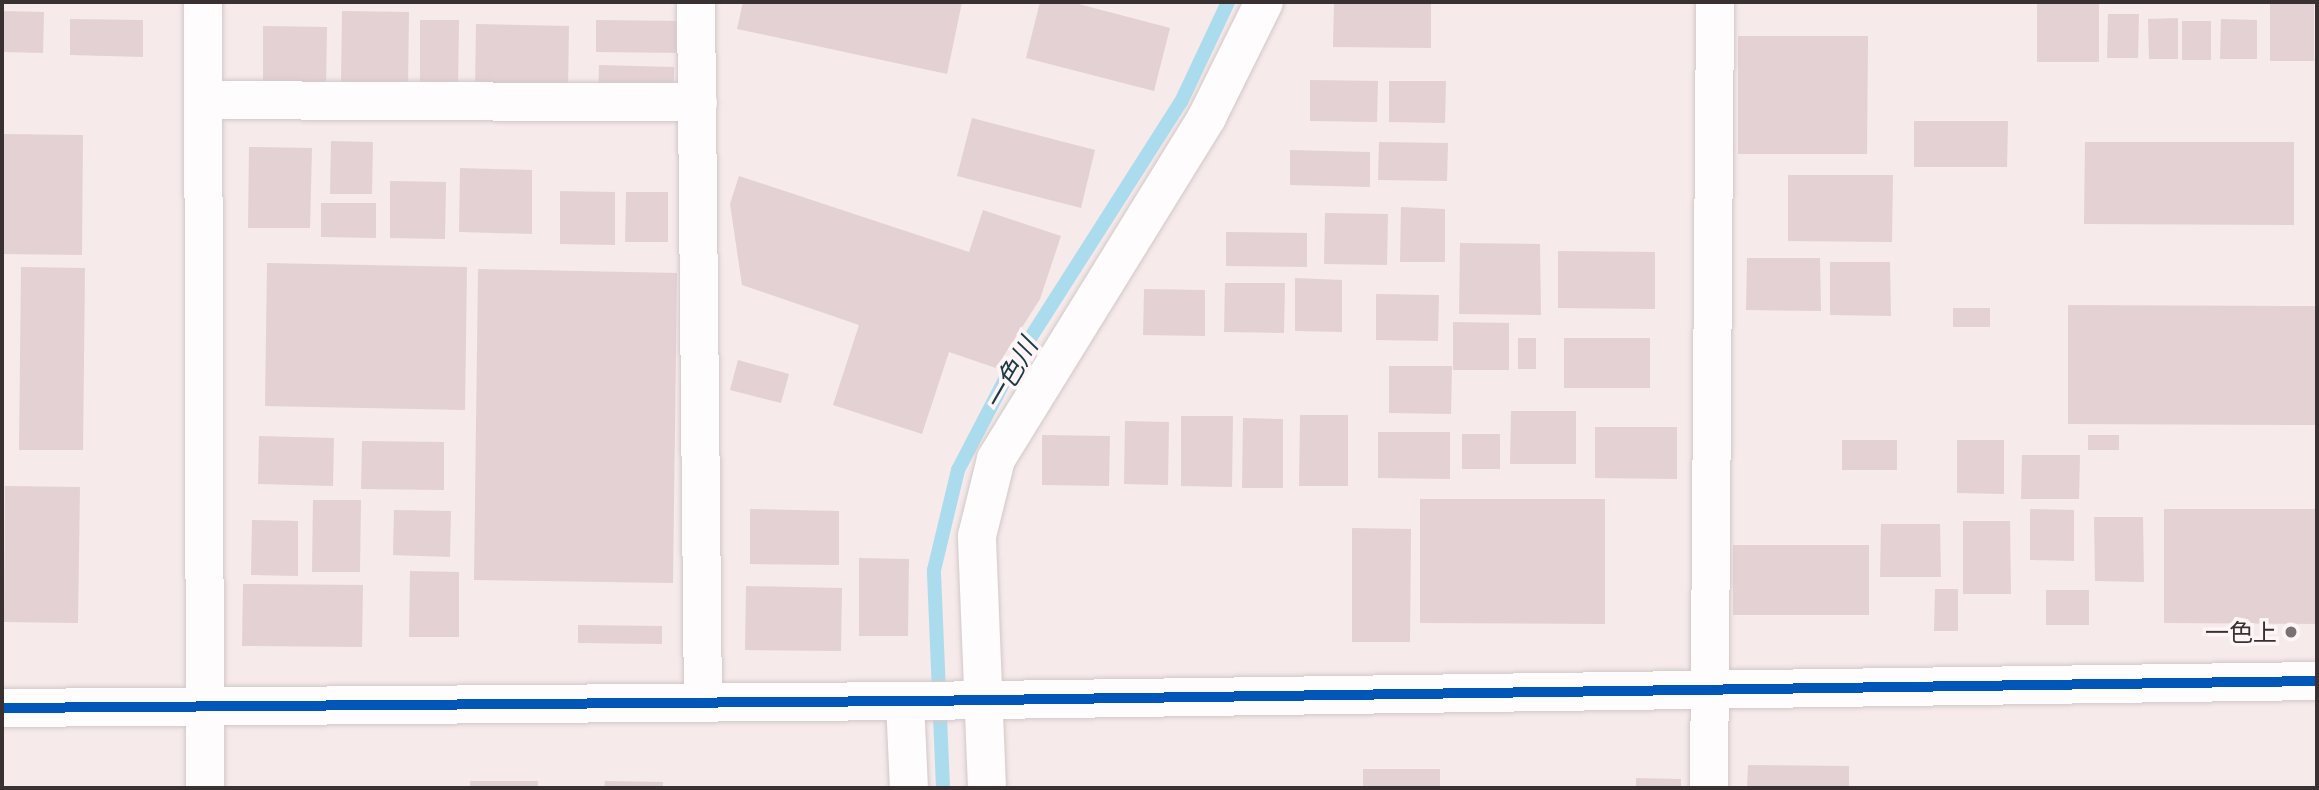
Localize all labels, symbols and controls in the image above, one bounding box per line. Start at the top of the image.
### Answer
water label: 一色川 [978,332,1044,416]
place label: 一色上 [2205,618,2277,646]
marker: 一色上 [2283,624,2299,640]

